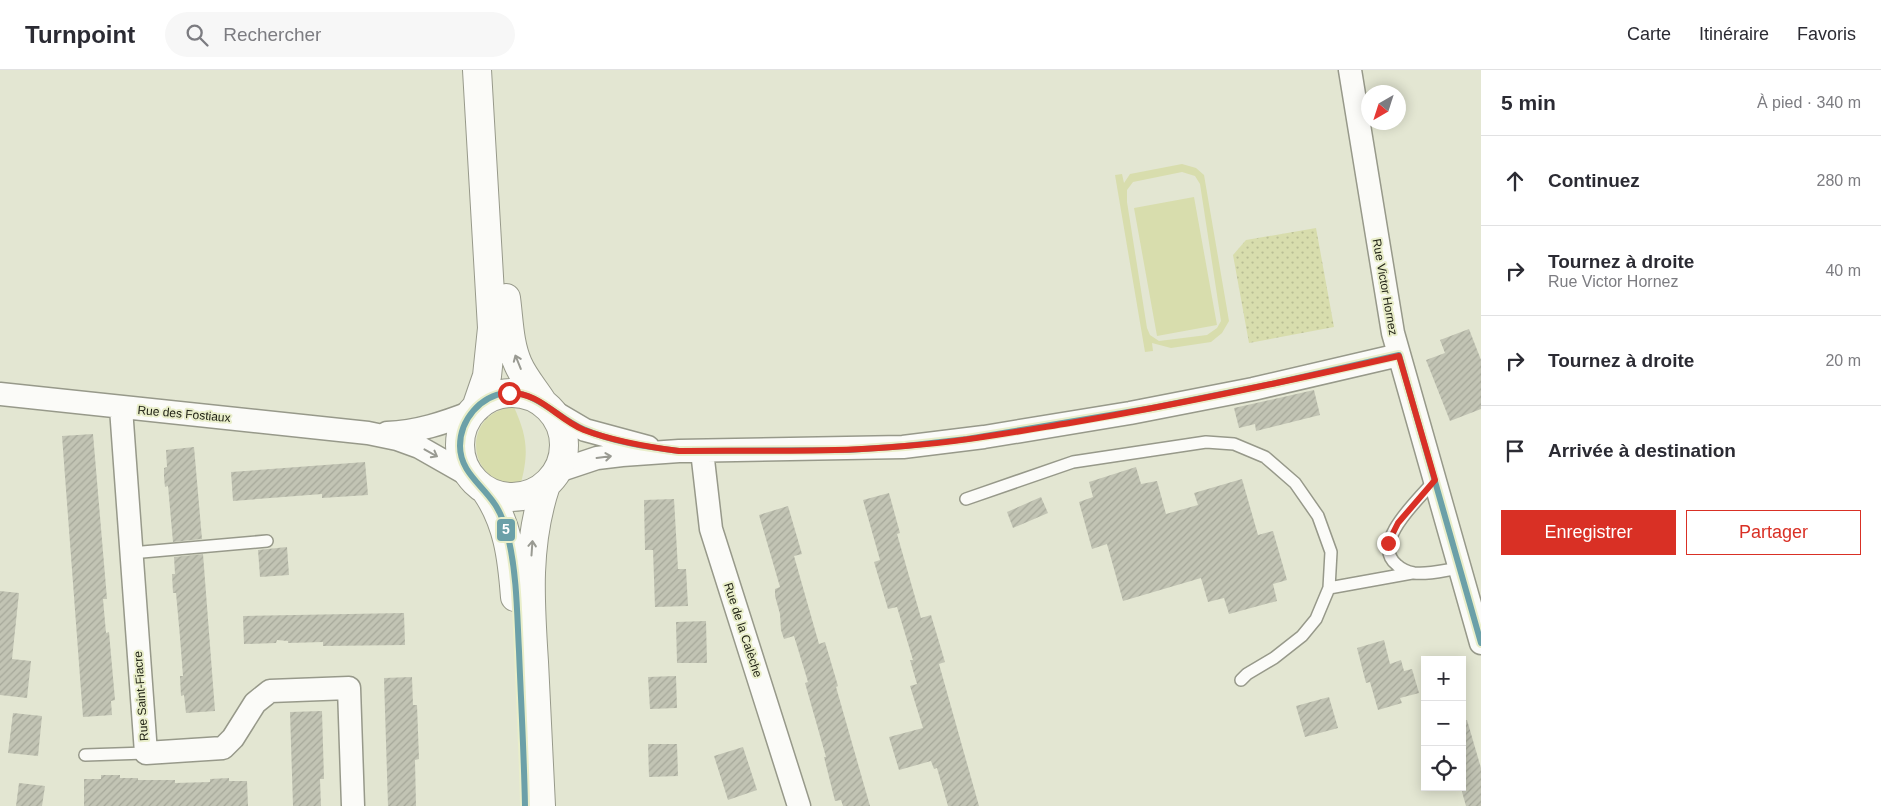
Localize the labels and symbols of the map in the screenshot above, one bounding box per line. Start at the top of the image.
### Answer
north arrow [1361,85,1406,130]
street label: Rue Victor Hornez [1370,238,1400,336]
one-way arrow [512,355,522,370]
route start [498,382,521,405]
street label: Rue des Fostiaux [137,403,231,425]
one-way arrow [423,449,438,458]
one-way arrow [596,452,612,462]
line badge: 5 [496,518,516,542]
text: 5 [502,521,510,537]
route end [1377,532,1400,555]
one-way arrow [527,540,536,556]
street label: Rue de la Calèche [721,581,765,679]
street label: Rue Saint-Fiacre [131,650,151,741]

